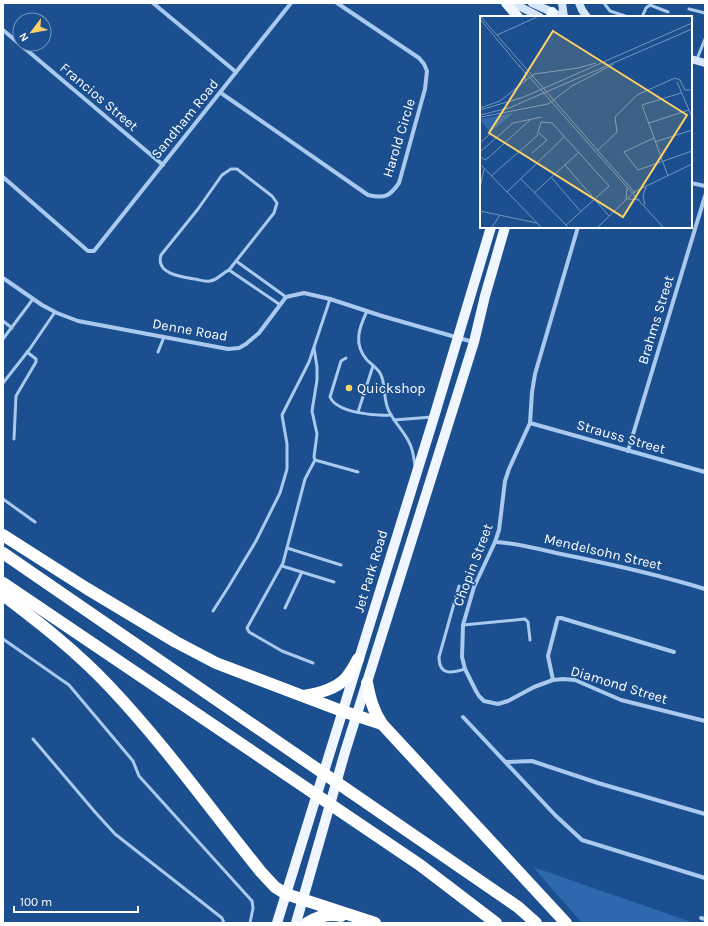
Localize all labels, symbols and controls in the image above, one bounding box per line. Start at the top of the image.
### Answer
north arrow [12,12,52,52]
inset map [480,16,692,228]
text: N [16,30,32,44]
street label: Francios Street [56,59,142,135]
street label: Sandham Road [148,76,222,162]
street label: Harold Circle [379,97,419,179]
street label: Brahms Street [634,273,678,367]
street label: Denne Road [151,315,229,345]
place label: Quickshop [357,380,426,397]
marker: Quickshop [344,383,354,393]
street label: Strauss Street [575,416,667,458]
street label: Chopin Street [449,521,497,609]
street label: Jet Park Road [350,528,392,614]
street label: Mendelsohn Street [542,530,664,574]
street label: Diamond Street [569,662,669,708]
scale bar [14,888,138,914]
text: 100 m [20,895,52,909]

